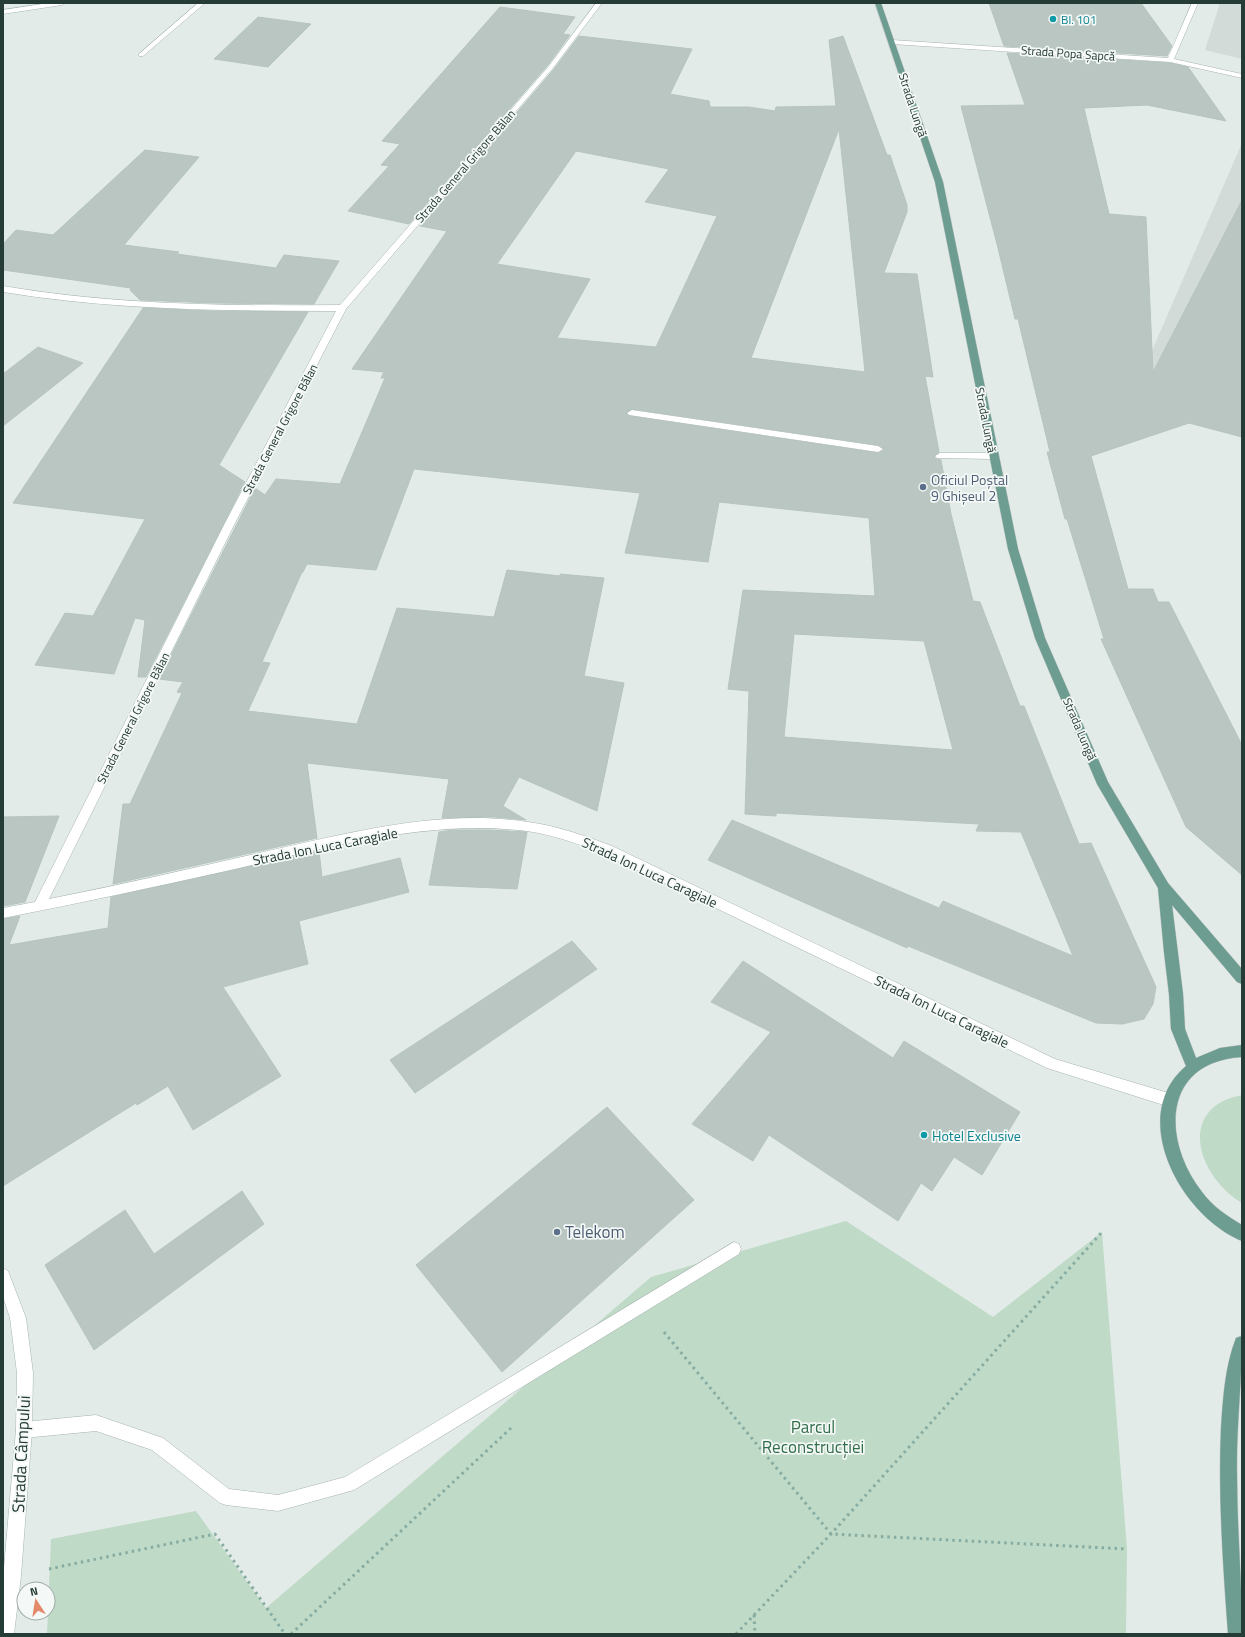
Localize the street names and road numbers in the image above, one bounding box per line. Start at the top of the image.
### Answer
street label: Strada Popa Șapcă [1020,40,1116,66]
street label: Strada Lungă [894,70,932,140]
street label: Strada General Grigore Bălan [410,105,520,227]
street label: Strada General Grigore Bălan [237,360,323,498]
street label: Strada Lungă [970,386,1002,454]
street label: Strada General Grigore Bălan [92,649,174,787]
street label: Strada Lungă [1058,695,1102,763]
street label: Strada Ion Luca Caragiale [251,822,399,870]
street label: Strada Ion Luca Caragiale [579,831,721,913]
street label: Strada Ion Luca Caragiale [871,969,1013,1053]
street label: Strada Câmpului [5,1395,37,1513]

